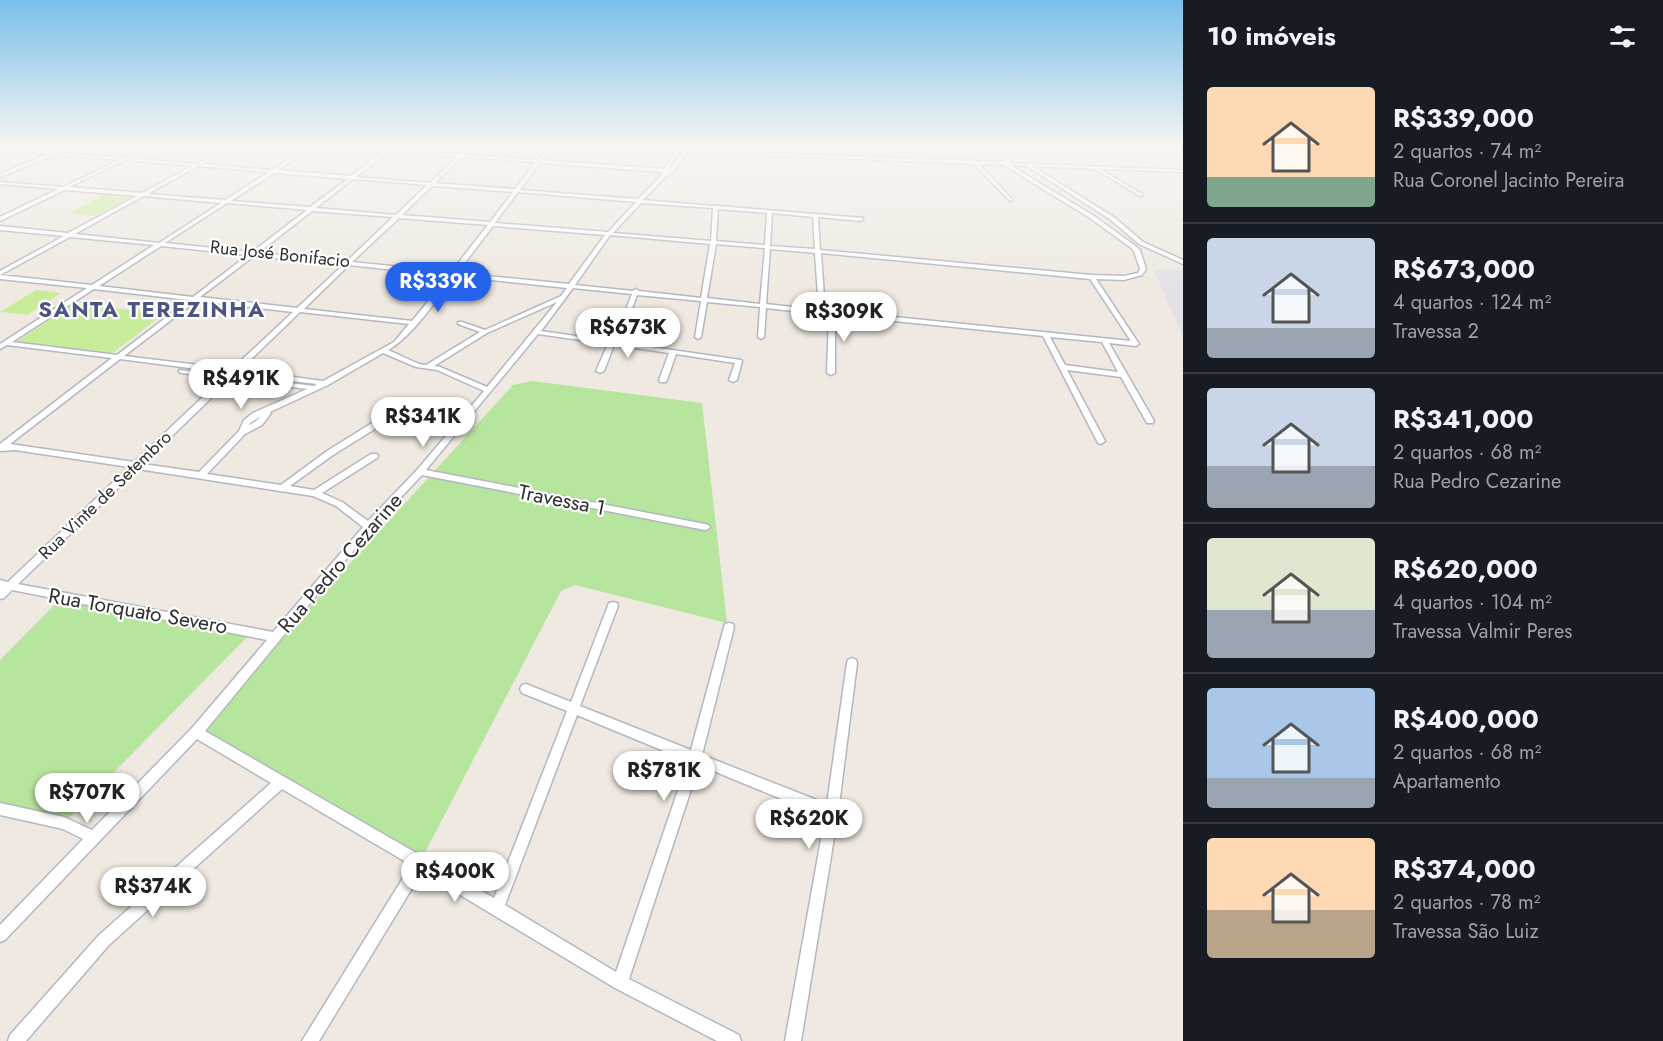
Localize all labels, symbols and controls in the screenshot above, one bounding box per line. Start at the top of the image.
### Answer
text: 10 imóveis [1207,17,1336,55]
icon: filters [1606,20,1639,53]
text: R$339,000 [1393,99,1534,137]
icon: home [1255,111,1327,183]
text: 2 quartos · 74 m² [1393,137,1541,166]
text: Rua Coronel Jacinto Pereira [1393,166,1624,195]
street label: Rua José Bonifacio [209,234,351,274]
text: R$673,000 [1393,250,1535,288]
pin: R$339K [389,262,487,313]
icon: home [1255,262,1327,334]
text: R$339K [399,267,477,296]
text: 4 quartos · 124 m² [1393,288,1551,317]
pin: R$309K [795,292,893,343]
district label: SANTA TEREZINHA [38,293,266,325]
text: R$309K [805,297,883,326]
pin: R$673K [579,308,677,359]
text: R$673K [589,313,667,342]
text: Travessa 2 [1393,317,1479,346]
pin: R$491K [192,359,290,410]
text: R$491K [203,364,279,393]
pin: R$341K [374,397,472,448]
text: R$341,000 [1393,400,1534,438]
text: R$341K [385,402,461,431]
icon: home [1255,412,1327,484]
street label: Rua Vinte de Setembro [33,424,178,566]
text: 2 quartos · 68 m² [1393,438,1542,467]
text: Rua Pedro Cezarine [1393,467,1561,496]
street label: Travessa 1 [516,477,608,523]
street label: Rua Pedro Cezarine [271,486,409,640]
text: R$620,000 [1393,550,1538,588]
icon: home [1255,562,1327,634]
street label: Rua Torquato Severo [46,580,230,642]
text: 4 quartos · 104 m² [1393,588,1552,617]
text: Travessa Valmir Peres [1393,617,1572,646]
text: R$400,000 [1393,700,1539,738]
icon: home [1255,712,1327,784]
text: 2 quartos · 68 m² [1393,738,1542,767]
pin: R$781K [615,751,713,802]
text: R$781K [627,756,701,785]
text: Apartamento [1393,767,1501,796]
pin: R$707K [38,773,136,824]
text: R$707K [49,778,125,807]
pin: R$620K [760,799,858,850]
text: R$620K [769,804,849,833]
text: R$374,000 [1393,850,1536,888]
pin: R$400K [406,852,504,903]
text: R$400K [415,857,495,886]
icon: home [1255,862,1327,934]
pin: R$374K [104,867,202,918]
text: R$374K [114,872,192,901]
text: 2 quartos · 78 m² [1393,888,1540,917]
text: Travessa São Luiz [1393,917,1539,946]

